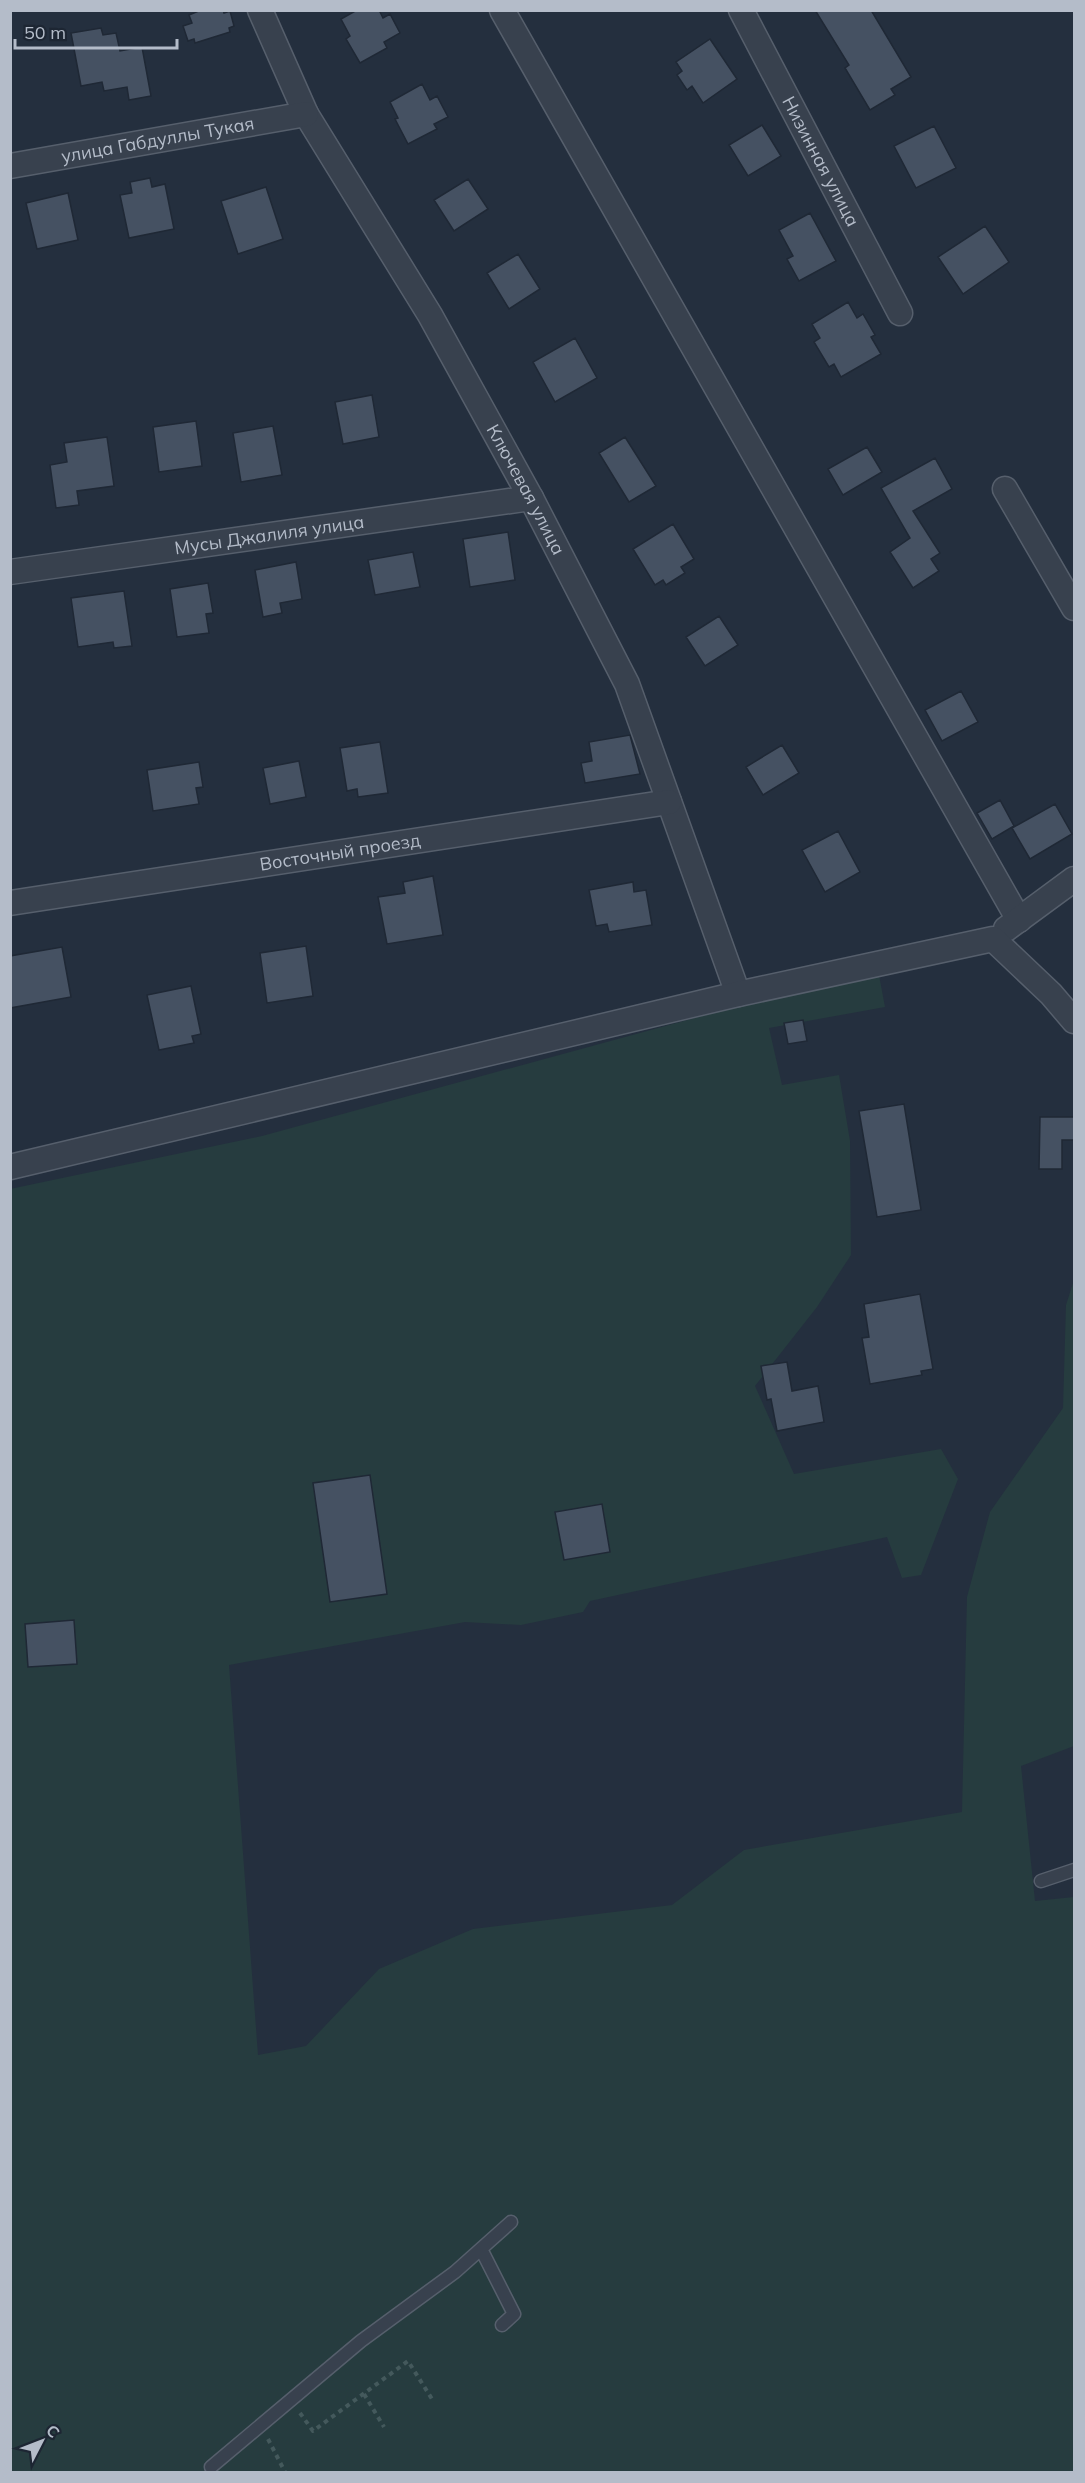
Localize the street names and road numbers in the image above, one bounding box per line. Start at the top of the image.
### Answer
street label: Низинная улица [777,92,865,230]
street label: улица Габдуллы Тукая [59,111,256,168]
street label: Ключевая улица [482,420,570,559]
street label: Мусы Джалиля улица [173,510,366,559]
street label: Восточный проезд [258,828,422,876]

